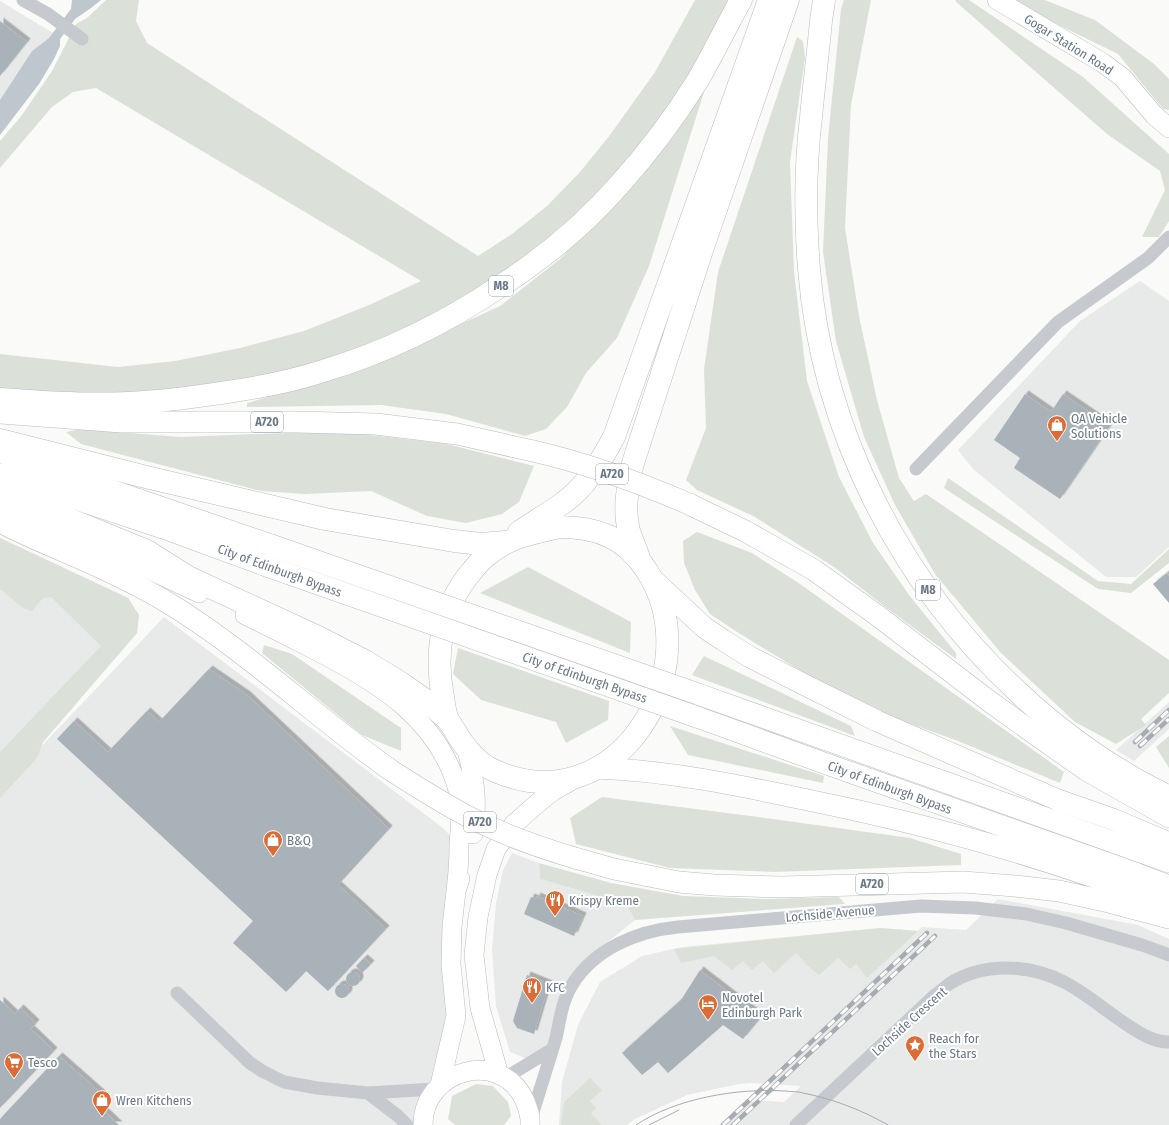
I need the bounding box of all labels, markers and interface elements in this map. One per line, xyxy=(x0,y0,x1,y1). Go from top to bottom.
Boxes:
street label: Gogar Station Road xyxy=(1021,11,1116,78)
road number: M8 xyxy=(489,276,513,296)
place label: QA Vehicle Solutions xyxy=(1071,411,1127,441)
road number: A720 xyxy=(251,412,283,432)
shop icon: QA Vehicle Solutions xyxy=(1046,414,1068,442)
road number: A720 xyxy=(596,464,628,484)
street label: City of Edinburgh Bypass xyxy=(216,541,344,600)
road number: M8 xyxy=(916,580,940,600)
street label: City of Edinburgh Bypass xyxy=(521,649,650,706)
street label: City of Edinburgh Bypass xyxy=(826,758,954,817)
road number: A720 xyxy=(464,812,496,832)
shop icon: B&Q xyxy=(262,829,284,857)
place label: B&Q xyxy=(287,833,311,848)
road number: A720 xyxy=(856,874,888,894)
restaurant icon: Krispy Kreme xyxy=(544,889,566,917)
place label: Krispy Kreme xyxy=(569,893,639,908)
street label: Lochside Avenue xyxy=(785,902,875,925)
restaurant icon: KFC xyxy=(521,976,543,1004)
place label: KFC xyxy=(546,980,565,995)
street label: Lochside Crescent xyxy=(869,983,950,1059)
place label: Novotel Edinburgh Park xyxy=(722,990,803,1020)
hotel icon: Novotel Edinburgh Park xyxy=(697,993,719,1021)
place label: Reach for the Stars xyxy=(929,1031,980,1061)
place icon: Reach for the Stars xyxy=(904,1034,926,1062)
supermarket icon: Tesco xyxy=(3,1051,25,1079)
place label: Tesco xyxy=(28,1055,58,1070)
shop icon: Wren Kitchens xyxy=(91,1089,113,1117)
place label: Wren Kitchens xyxy=(116,1093,192,1108)

